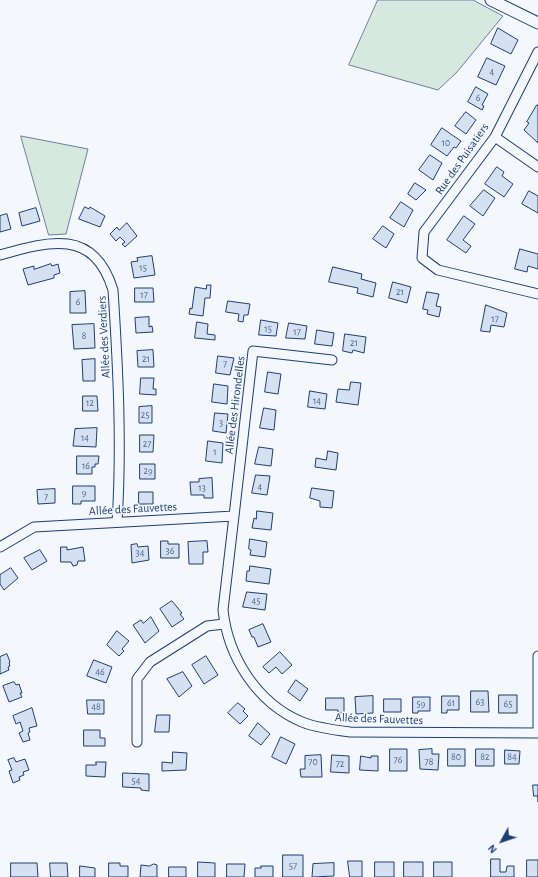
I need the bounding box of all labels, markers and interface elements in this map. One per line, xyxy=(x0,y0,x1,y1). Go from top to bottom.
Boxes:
house number: 4 xyxy=(490,66,494,78)
house number: 6 xyxy=(476,92,480,104)
street label: Rue des Puisatiers xyxy=(432,121,492,197)
house number: 10 xyxy=(442,137,450,149)
house number: 15 xyxy=(139,262,147,274)
house number: 21 xyxy=(396,286,404,298)
house number: 17 xyxy=(140,289,148,301)
street label: Allée des Verdiers xyxy=(95,295,113,379)
house number: 6 xyxy=(76,296,80,308)
house number: 17 xyxy=(491,313,499,325)
house number: 15 xyxy=(264,323,272,335)
house number: 17 xyxy=(293,326,301,338)
house number: 8 xyxy=(82,330,86,342)
house number: 21 xyxy=(350,337,358,349)
house number: 21 xyxy=(142,353,150,365)
street label: Allée des Hirondelles xyxy=(222,355,248,455)
house number: 7 xyxy=(223,358,227,370)
house number: 14 xyxy=(313,395,321,407)
house number: 12 xyxy=(86,397,94,409)
house number: 25 xyxy=(141,409,149,421)
house number: 3 xyxy=(219,417,223,429)
house number: 14 xyxy=(81,432,89,444)
house number: 27 xyxy=(143,438,151,450)
house number: 1 xyxy=(213,446,217,458)
house number: 16 xyxy=(82,460,90,472)
house number: 29 xyxy=(143,465,153,477)
house number: 4 xyxy=(258,481,262,493)
house number: 13 xyxy=(198,482,206,494)
house number: 9 xyxy=(82,487,86,499)
house number: 7 xyxy=(44,491,48,503)
street label: Allée des Fauvettes xyxy=(89,499,177,519)
house number: 36 xyxy=(166,545,174,557)
house number: 34 xyxy=(136,547,144,559)
house number: 45 xyxy=(252,595,260,607)
house number: 46 xyxy=(95,666,105,678)
house number: 63 xyxy=(476,696,484,708)
house number: 61 xyxy=(447,697,455,709)
house number: 59 xyxy=(417,698,425,710)
house number: 65 xyxy=(504,698,512,710)
house number: 48 xyxy=(91,701,101,713)
street label: Allée des Fauvettes xyxy=(335,710,423,728)
house number: 80 xyxy=(451,751,461,763)
house number: 82 xyxy=(480,751,490,763)
house number: 84 xyxy=(507,751,517,763)
house number: 76 xyxy=(394,754,402,766)
house number: 70 xyxy=(308,756,318,768)
house number: 78 xyxy=(425,756,433,768)
house number: 72 xyxy=(336,758,344,770)
house number: 54 xyxy=(132,775,140,787)
north arrow xyxy=(482,821,522,861)
text: N xyxy=(486,843,499,856)
house number: 57 xyxy=(289,860,297,872)

